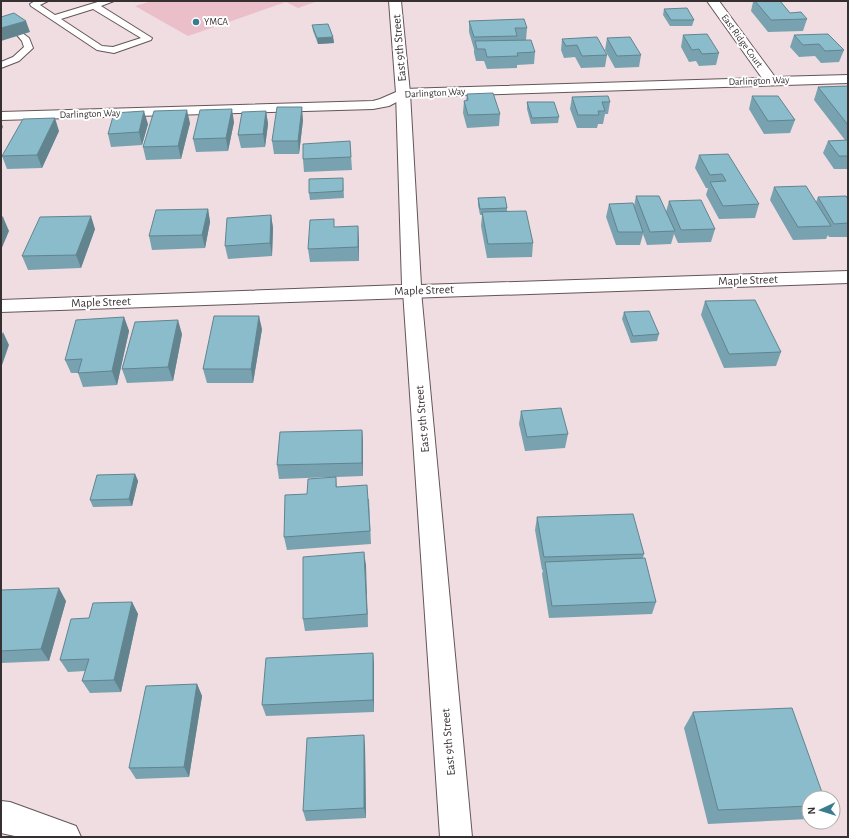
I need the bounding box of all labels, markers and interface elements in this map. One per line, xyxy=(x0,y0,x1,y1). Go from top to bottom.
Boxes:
street label: East Ridge Court xyxy=(719,12,765,70)
street label: East 9th Street xyxy=(390,14,408,82)
marker: YMCA xyxy=(191,17,201,27)
place label: YMCA xyxy=(204,17,228,27)
street label: Darlington Way xyxy=(728,75,790,87)
street label: Darlington Way xyxy=(404,86,466,100)
street label: Darlington Way xyxy=(59,108,121,120)
street label: Maple Street xyxy=(718,273,778,287)
street label: Maple Street xyxy=(394,283,454,297)
street label: Maple Street xyxy=(71,295,131,309)
street label: East 9th Street xyxy=(413,385,431,453)
street label: East 9th Street xyxy=(439,708,457,776)
north arrow xyxy=(801,790,841,830)
text: N xyxy=(806,806,817,815)

